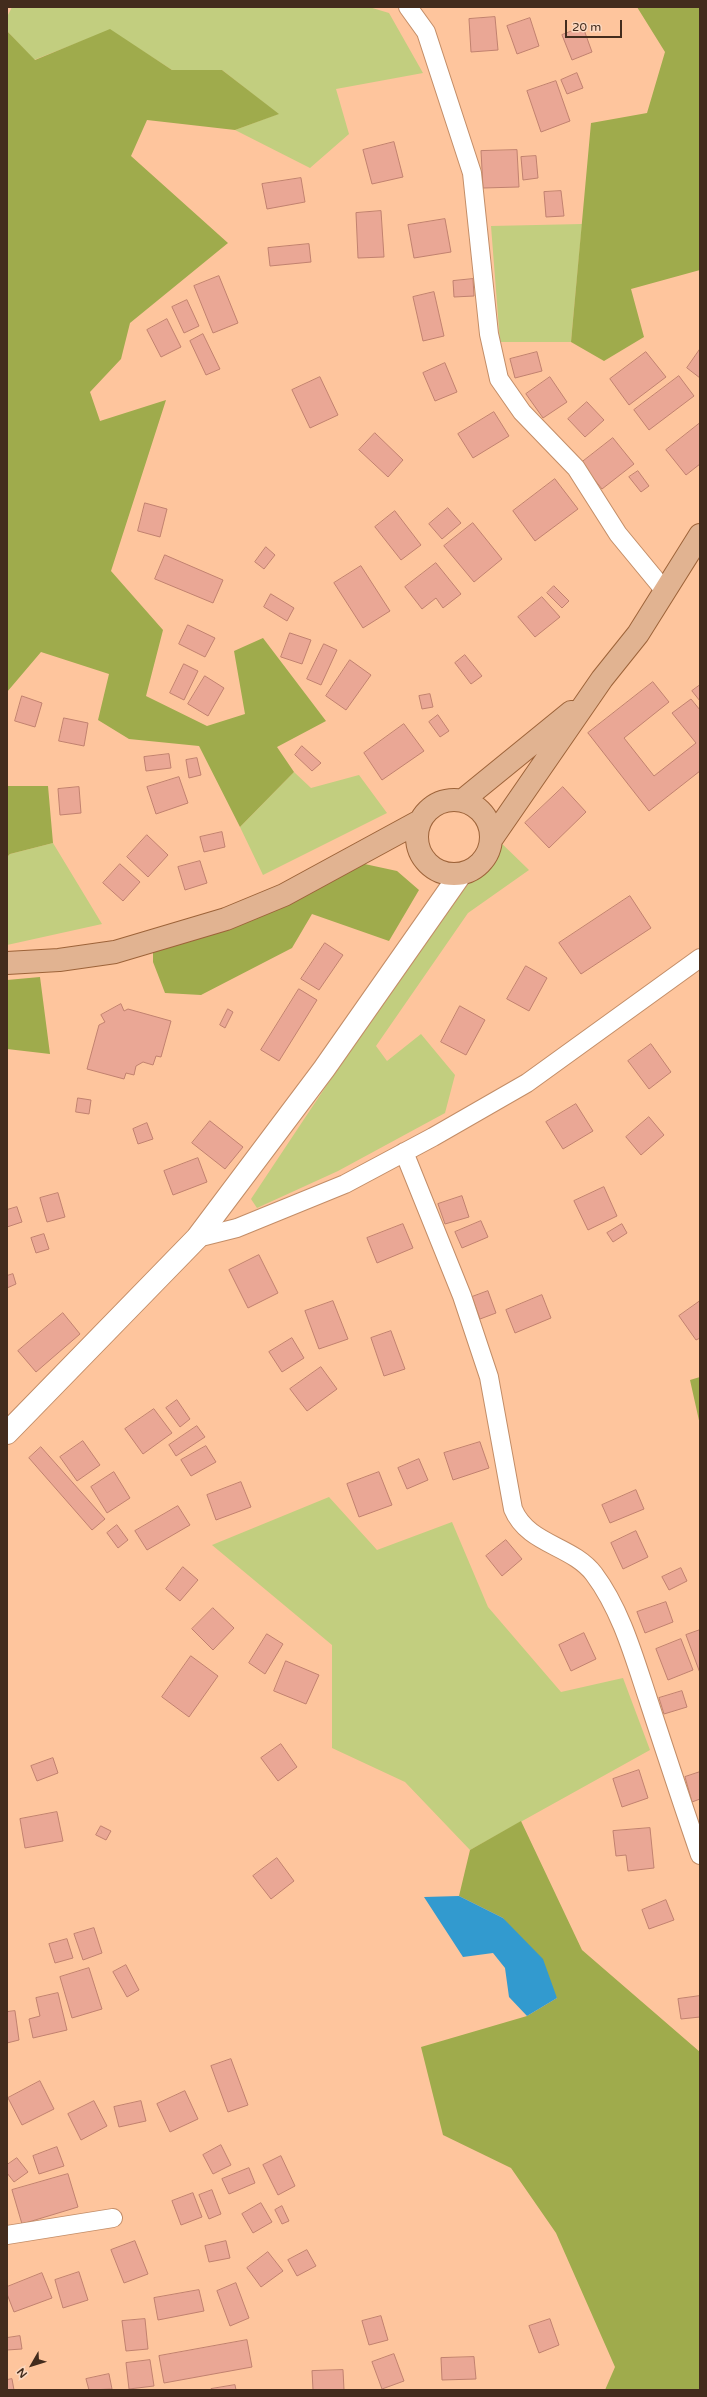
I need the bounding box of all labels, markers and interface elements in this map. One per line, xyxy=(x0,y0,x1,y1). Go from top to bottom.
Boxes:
scale bar xyxy=(567,12,624,38)
text: 20 m xyxy=(572,20,601,34)
north arrow xyxy=(12,2345,52,2385)
text: N xyxy=(14,2365,30,2380)

